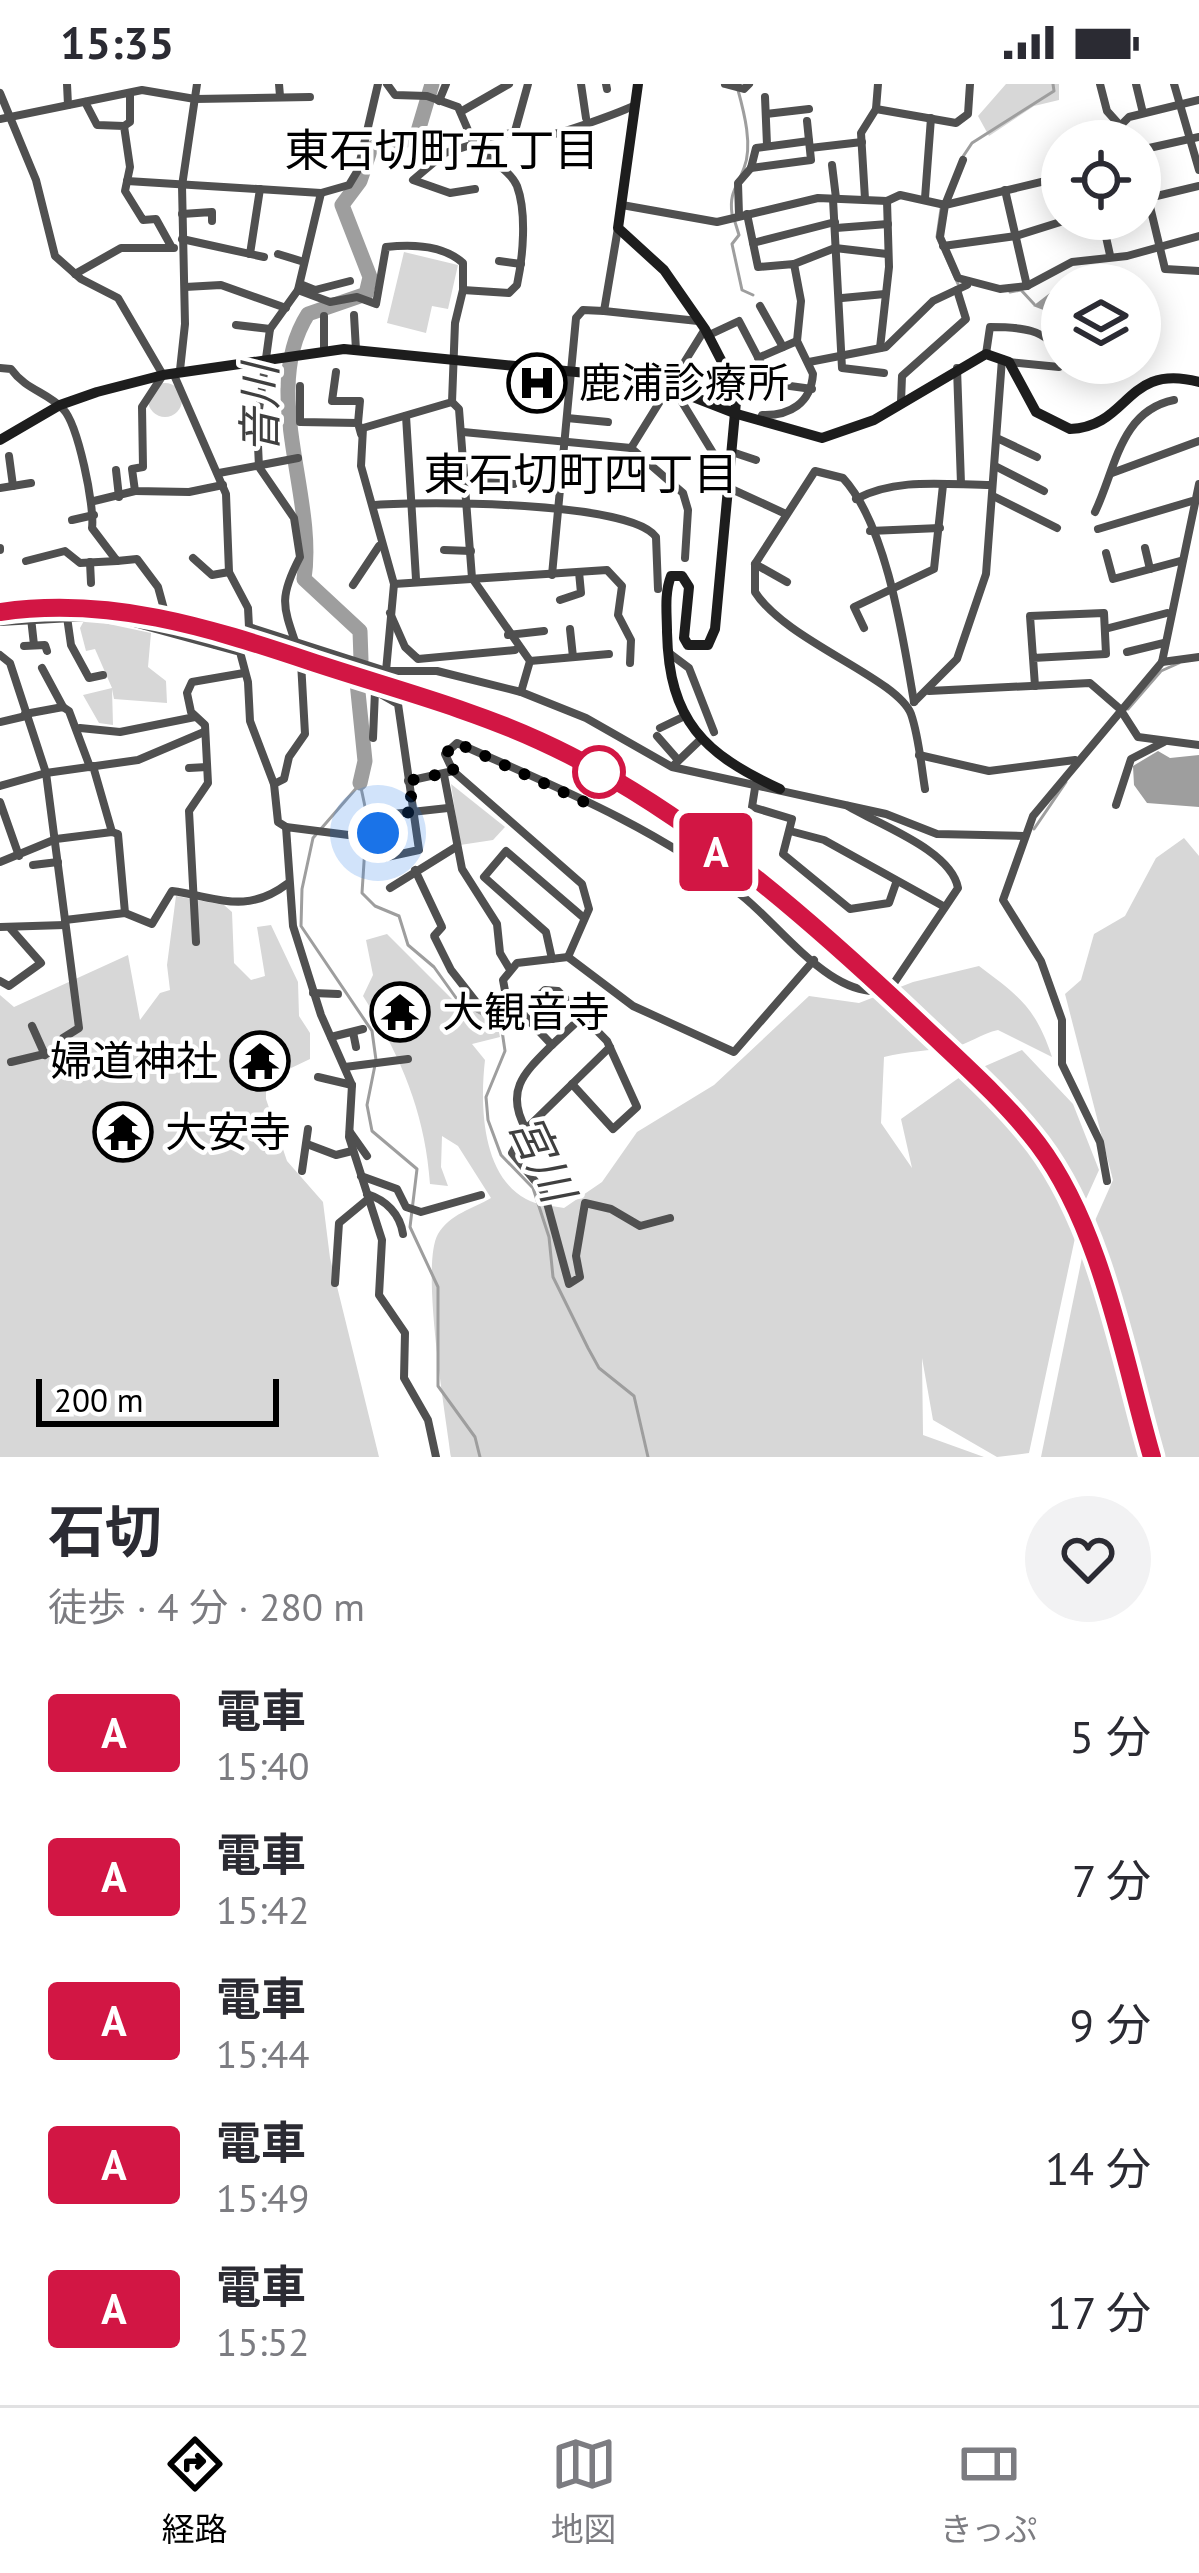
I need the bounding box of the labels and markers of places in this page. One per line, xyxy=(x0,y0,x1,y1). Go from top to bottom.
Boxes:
hospital icon: 鹿浦診療所 xyxy=(506,352,568,414)
place label: 鹿浦診療所 xyxy=(579,355,789,410)
unlabelled marker xyxy=(574,747,624,797)
temple icon: 大観音寺 xyxy=(369,981,431,1043)
place label: 大観音寺 xyxy=(442,984,610,1039)
temple icon: 婦道神社 xyxy=(229,1030,291,1092)
place label: 婦道神社 xyxy=(50,1033,218,1088)
temple icon: 大安寺 xyxy=(92,1101,154,1163)
place label: 大安寺 xyxy=(165,1104,291,1159)

